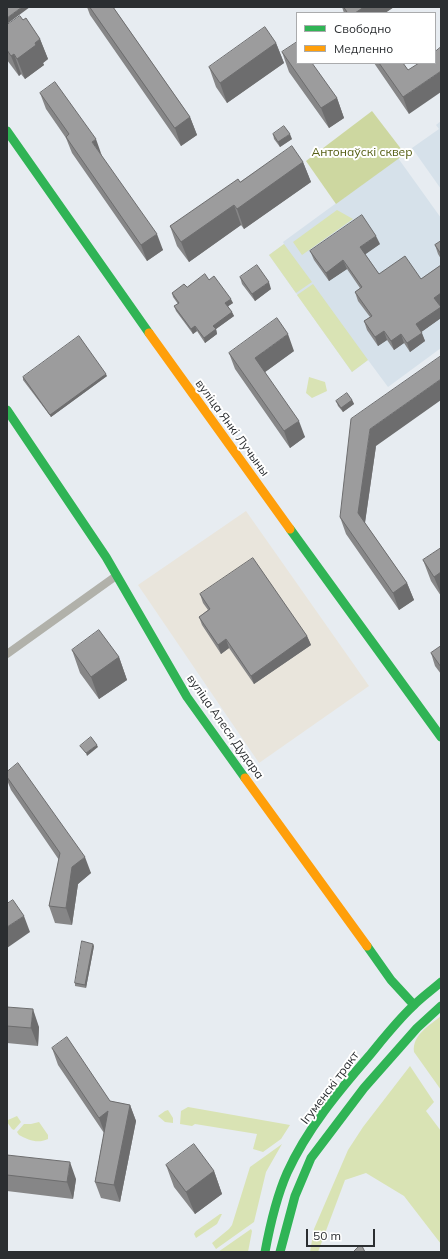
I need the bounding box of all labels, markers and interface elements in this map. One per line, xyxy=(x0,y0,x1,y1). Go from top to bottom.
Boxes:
legend xyxy=(296,12,436,64)
text: Свободно xyxy=(334,21,391,36)
text: Медленно xyxy=(334,41,393,56)
park label: Антонаўскі сквер xyxy=(311,145,413,159)
street label: вуліца Янкі Лучыны xyxy=(192,377,272,479)
street label: вуліца Алеся Дудара xyxy=(184,672,266,782)
street label: Ігуменскі тракт xyxy=(298,1049,362,1127)
scale bar xyxy=(308,1221,377,1247)
text: 50 m xyxy=(313,1228,341,1243)

